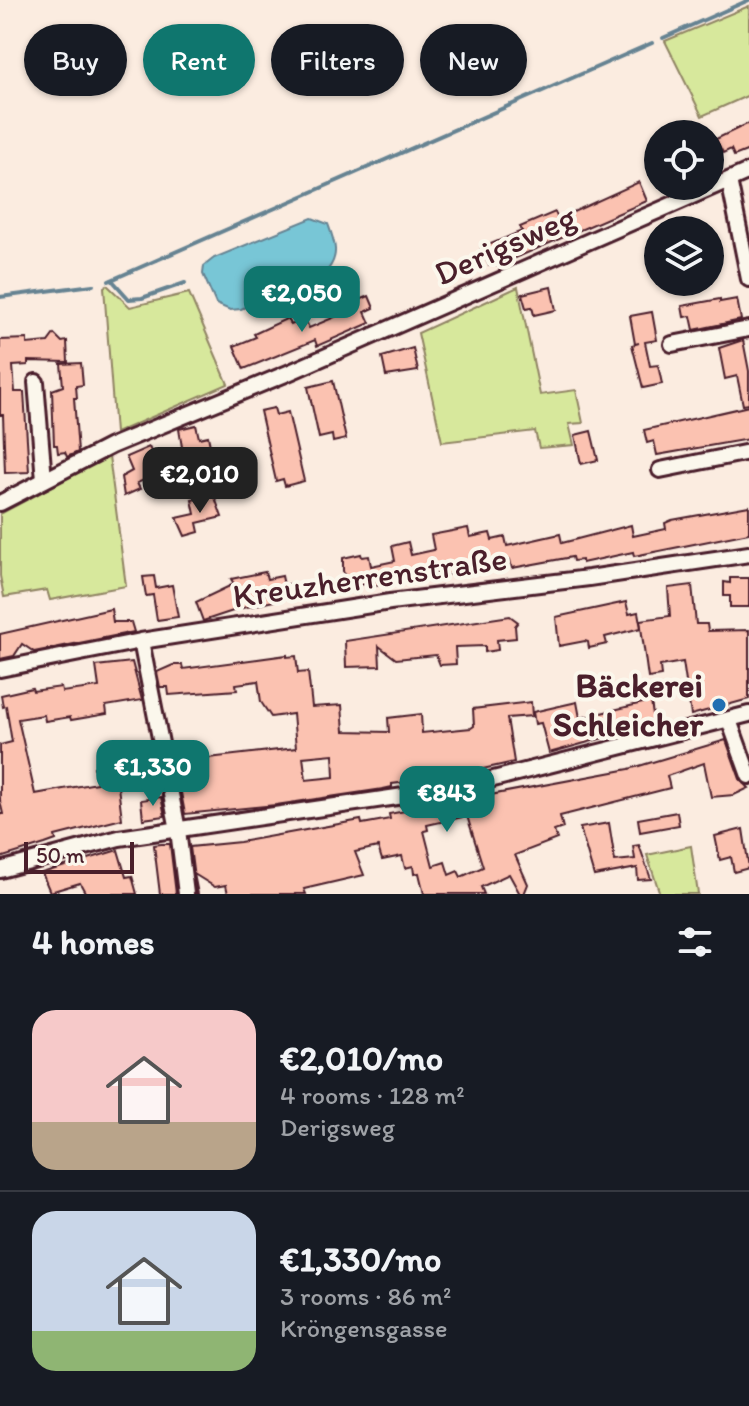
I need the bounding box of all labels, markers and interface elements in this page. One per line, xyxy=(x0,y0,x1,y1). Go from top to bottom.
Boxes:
chip: Buy xyxy=(24,24,127,96)
chip: Rent xyxy=(143,24,255,96)
chip: Filters xyxy=(271,24,404,96)
chip: New xyxy=(420,24,527,96)
map controls xyxy=(644,120,724,296)
button: locate xyxy=(644,120,724,200)
street label: Derigsweg xyxy=(428,195,583,294)
button: layers xyxy=(644,216,724,296)
pin: €2,050 xyxy=(237,266,367,334)
text: €2,050 xyxy=(262,276,342,308)
pin: €2,010 xyxy=(135,447,265,515)
text: €2,010 xyxy=(161,457,239,489)
street label: Kreuzherrenstraße xyxy=(230,537,510,617)
place label: Bäckerei Schleicher xyxy=(553,665,703,745)
marker: Bäckerei Schleicher xyxy=(710,696,728,714)
pin: €1,330 xyxy=(88,740,218,808)
text: €1,330 xyxy=(114,750,192,782)
pin: €843 xyxy=(400,766,494,834)
text: €843 xyxy=(418,776,476,808)
scale bar xyxy=(24,838,134,874)
text: 50 m xyxy=(36,842,85,869)
icon: filters xyxy=(673,920,717,964)
text: 4 homes xyxy=(32,922,155,963)
text: €2,010/mo xyxy=(280,1038,443,1079)
icon: home xyxy=(96,1042,192,1138)
text: 4 rooms · 128 m² xyxy=(280,1079,465,1111)
text: Derigsweg xyxy=(280,1111,395,1143)
text: €1,330/mo xyxy=(280,1239,441,1280)
icon: home xyxy=(96,1243,192,1339)
text: 3 rooms · 86 m² xyxy=(280,1280,451,1312)
text: Kröngensgasse xyxy=(280,1312,448,1344)

